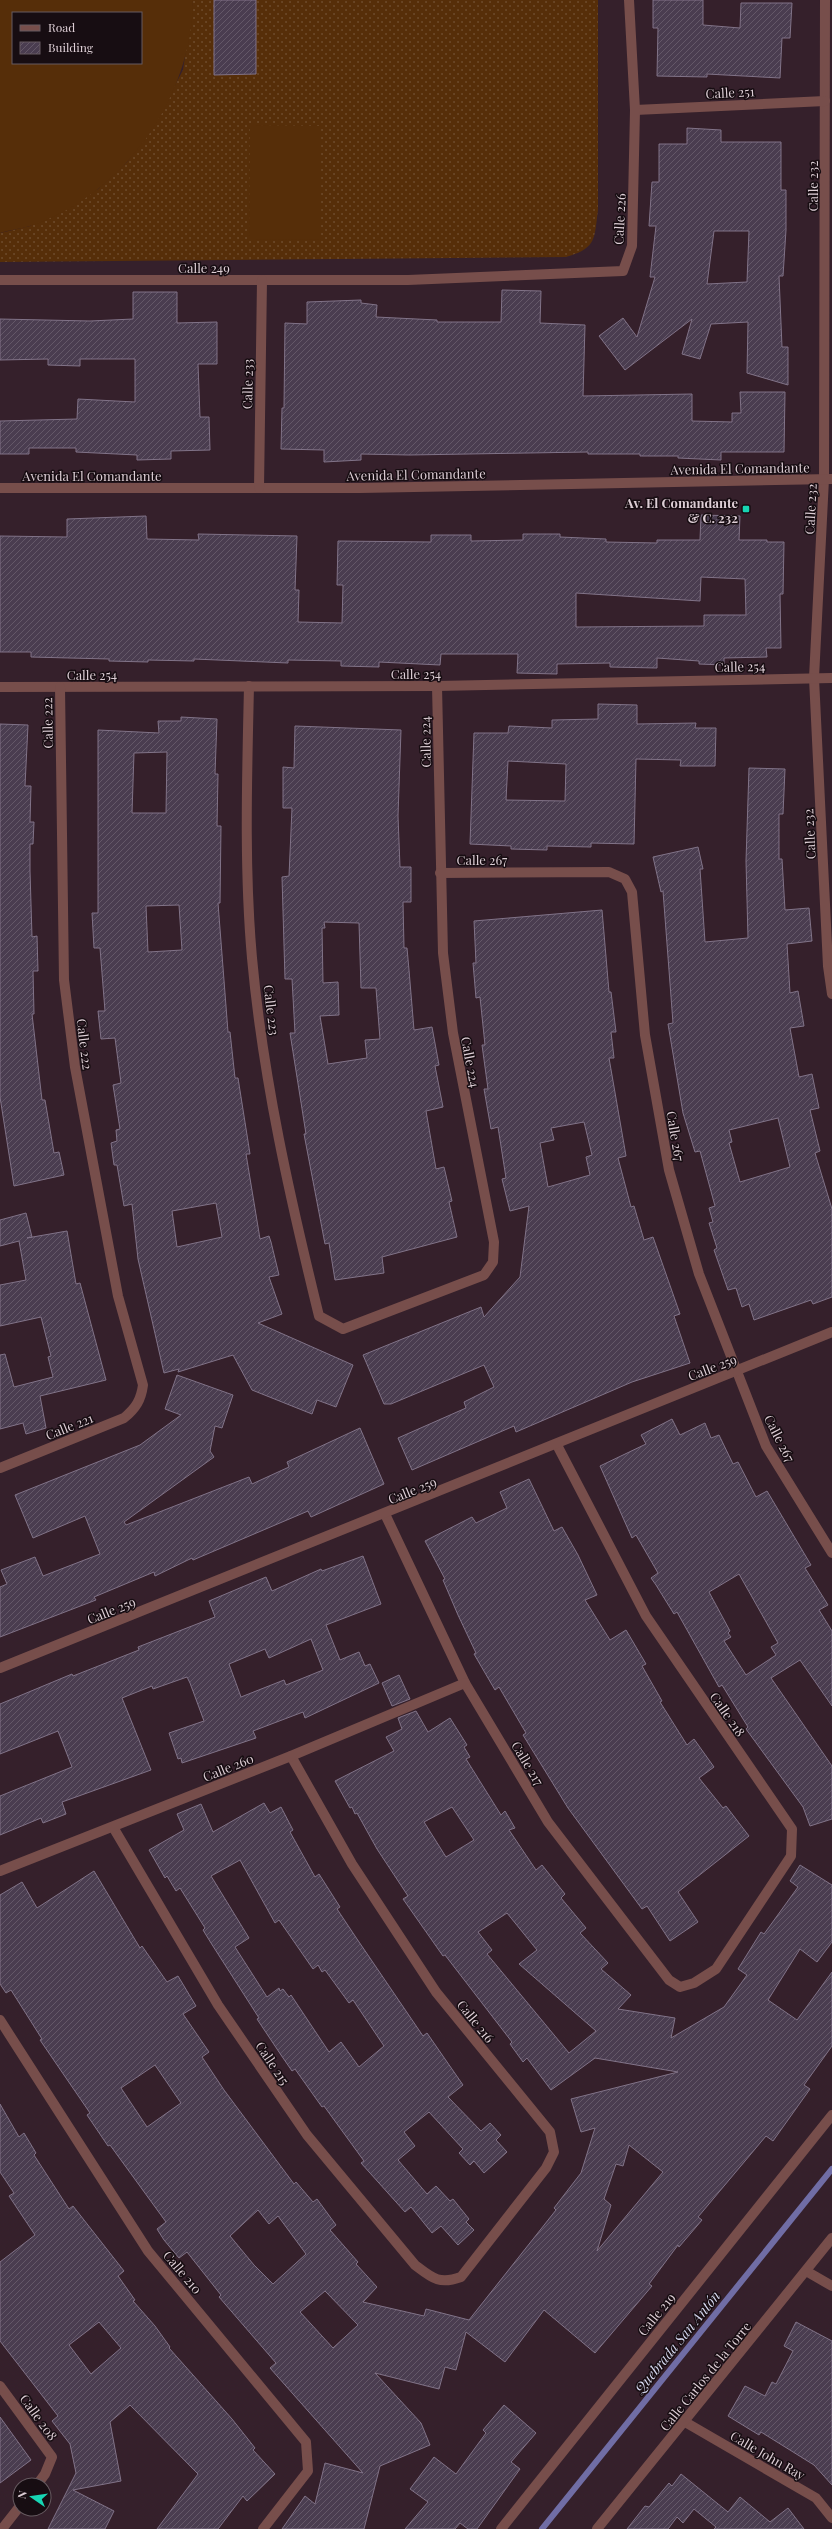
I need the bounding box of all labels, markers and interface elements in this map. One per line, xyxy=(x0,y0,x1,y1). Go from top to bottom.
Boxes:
legend xyxy=(12,12,142,64)
text: Road xyxy=(48,19,75,35)
text: Building xyxy=(48,39,94,55)
street label: Calle 251 xyxy=(705,82,755,102)
street label: Calle 232 xyxy=(804,161,821,211)
street label: Calle 226 xyxy=(609,192,629,245)
street label: Calle 249 xyxy=(178,259,230,276)
street label: Calle 233 xyxy=(238,358,256,409)
street label: Avenida El Comandante xyxy=(669,458,810,478)
street label: Avenida El Comandante xyxy=(345,464,486,484)
street label: Avenida El Comandante xyxy=(21,467,162,484)
street label: Calle 232 xyxy=(800,483,820,535)
place label: Av. El Comandante & C. 232 xyxy=(624,494,738,526)
marker: Av. El Comandante & C. 232 xyxy=(741,504,751,514)
street label: Calle 254 xyxy=(715,657,765,675)
street label: Calle 254 xyxy=(391,665,441,682)
street label: Calle 254 xyxy=(67,666,117,683)
street label: Calle 222 xyxy=(38,697,56,749)
street label: Calle 224 xyxy=(416,716,434,768)
street label: Calle 232 xyxy=(799,808,819,860)
street label: Calle 267 xyxy=(457,851,508,868)
street label: Calle 223 xyxy=(260,984,284,1036)
street label: Calle 222 xyxy=(73,1018,97,1070)
street label: Calle 224 xyxy=(458,1035,484,1089)
street label: Calle 267 xyxy=(663,1110,689,1163)
street label: Calle 259 xyxy=(685,1350,739,1384)
street label: Calle 221 xyxy=(43,1409,95,1443)
street label: Calle 267 xyxy=(761,1412,799,1465)
street label: Calle 259 xyxy=(385,1473,439,1507)
street label: Calle 259 xyxy=(84,1593,138,1627)
street label: Calle 218 xyxy=(707,1689,750,1740)
street label: Calle 217 xyxy=(508,1738,548,1789)
street label: Calle 260 xyxy=(200,1749,256,1785)
street label: Calle 216 xyxy=(454,1996,499,2046)
street label: Calle 215 xyxy=(252,2038,294,2088)
street label: Calle 210 xyxy=(160,2247,206,2297)
water label: Quebrada San Antón xyxy=(629,2287,724,2398)
street label: Calle 219 xyxy=(634,2289,678,2339)
street label: Calle Carlos de la Torre xyxy=(656,2318,755,2434)
street label: Calle 208 xyxy=(16,2390,62,2444)
street label: Calle John Ray xyxy=(728,2427,809,2483)
north arrow xyxy=(12,2477,52,2517)
text: N xyxy=(14,2489,30,2500)

